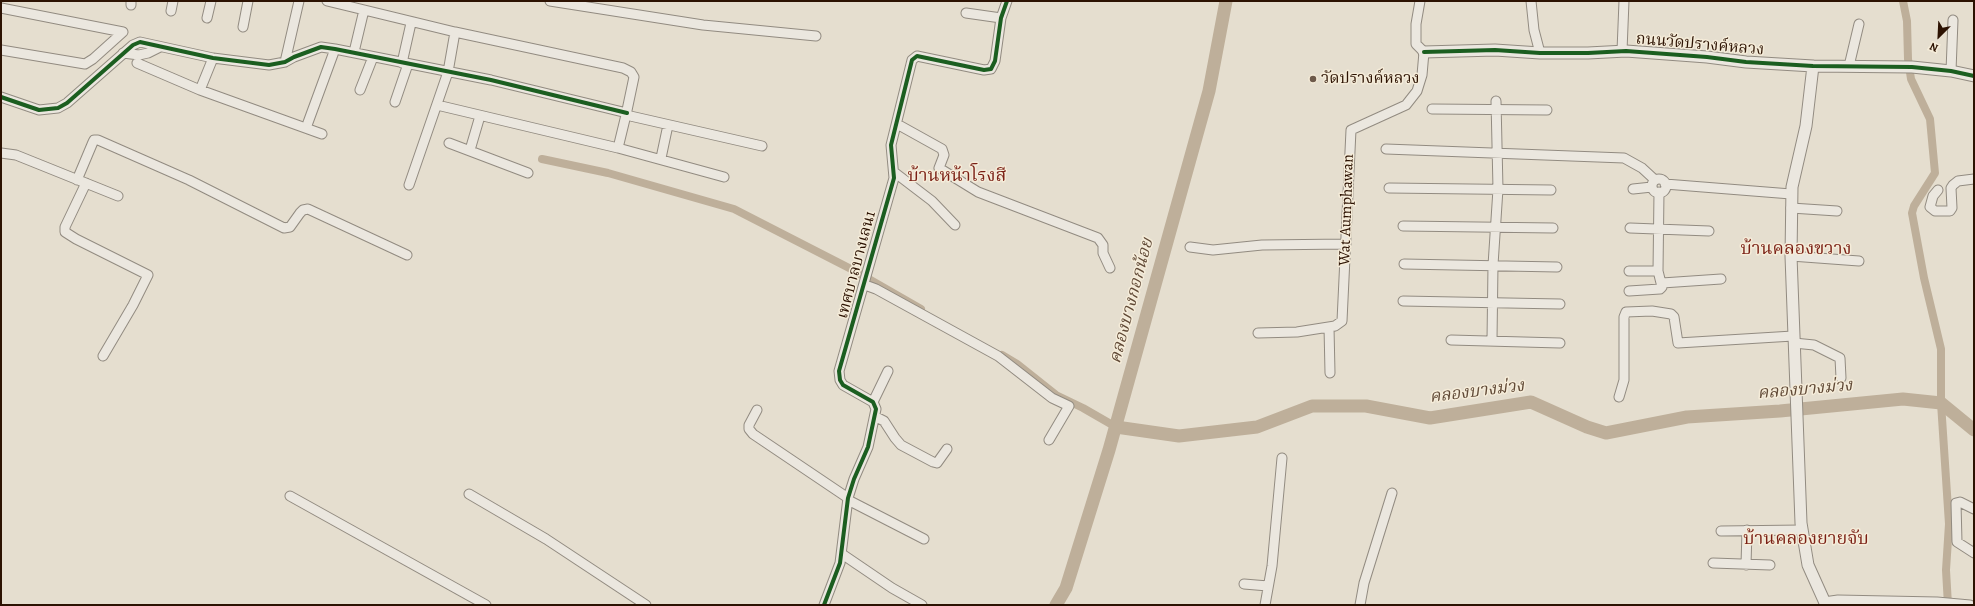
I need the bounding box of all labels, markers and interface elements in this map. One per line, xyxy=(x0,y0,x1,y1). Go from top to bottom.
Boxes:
north arrow xyxy=(1919,16,1959,56)
street label: ถนนวัดปรางค์หลวง xyxy=(1635,30,1765,60)
text: N xyxy=(1927,39,1941,56)
place label: วัดปรางค์หลวง xyxy=(1321,69,1420,89)
marker: วัดปรางค์หลวง xyxy=(1308,74,1318,84)
street label: Wat Aumphawan xyxy=(1335,154,1359,266)
district label: บ้านหน้าโรงสี xyxy=(907,166,1007,188)
street label: เทศบาลบางเลน1 xyxy=(833,209,881,321)
water label: คลองบางกอกน้อย xyxy=(1105,236,1159,366)
district label: บ้านคลองขวาง xyxy=(1741,239,1851,261)
water label: คลองบางม่วง xyxy=(1428,376,1526,408)
water label: คลองบางม่วง xyxy=(1757,376,1853,404)
district label: บ้านคลองยายจับ xyxy=(1743,529,1869,551)

